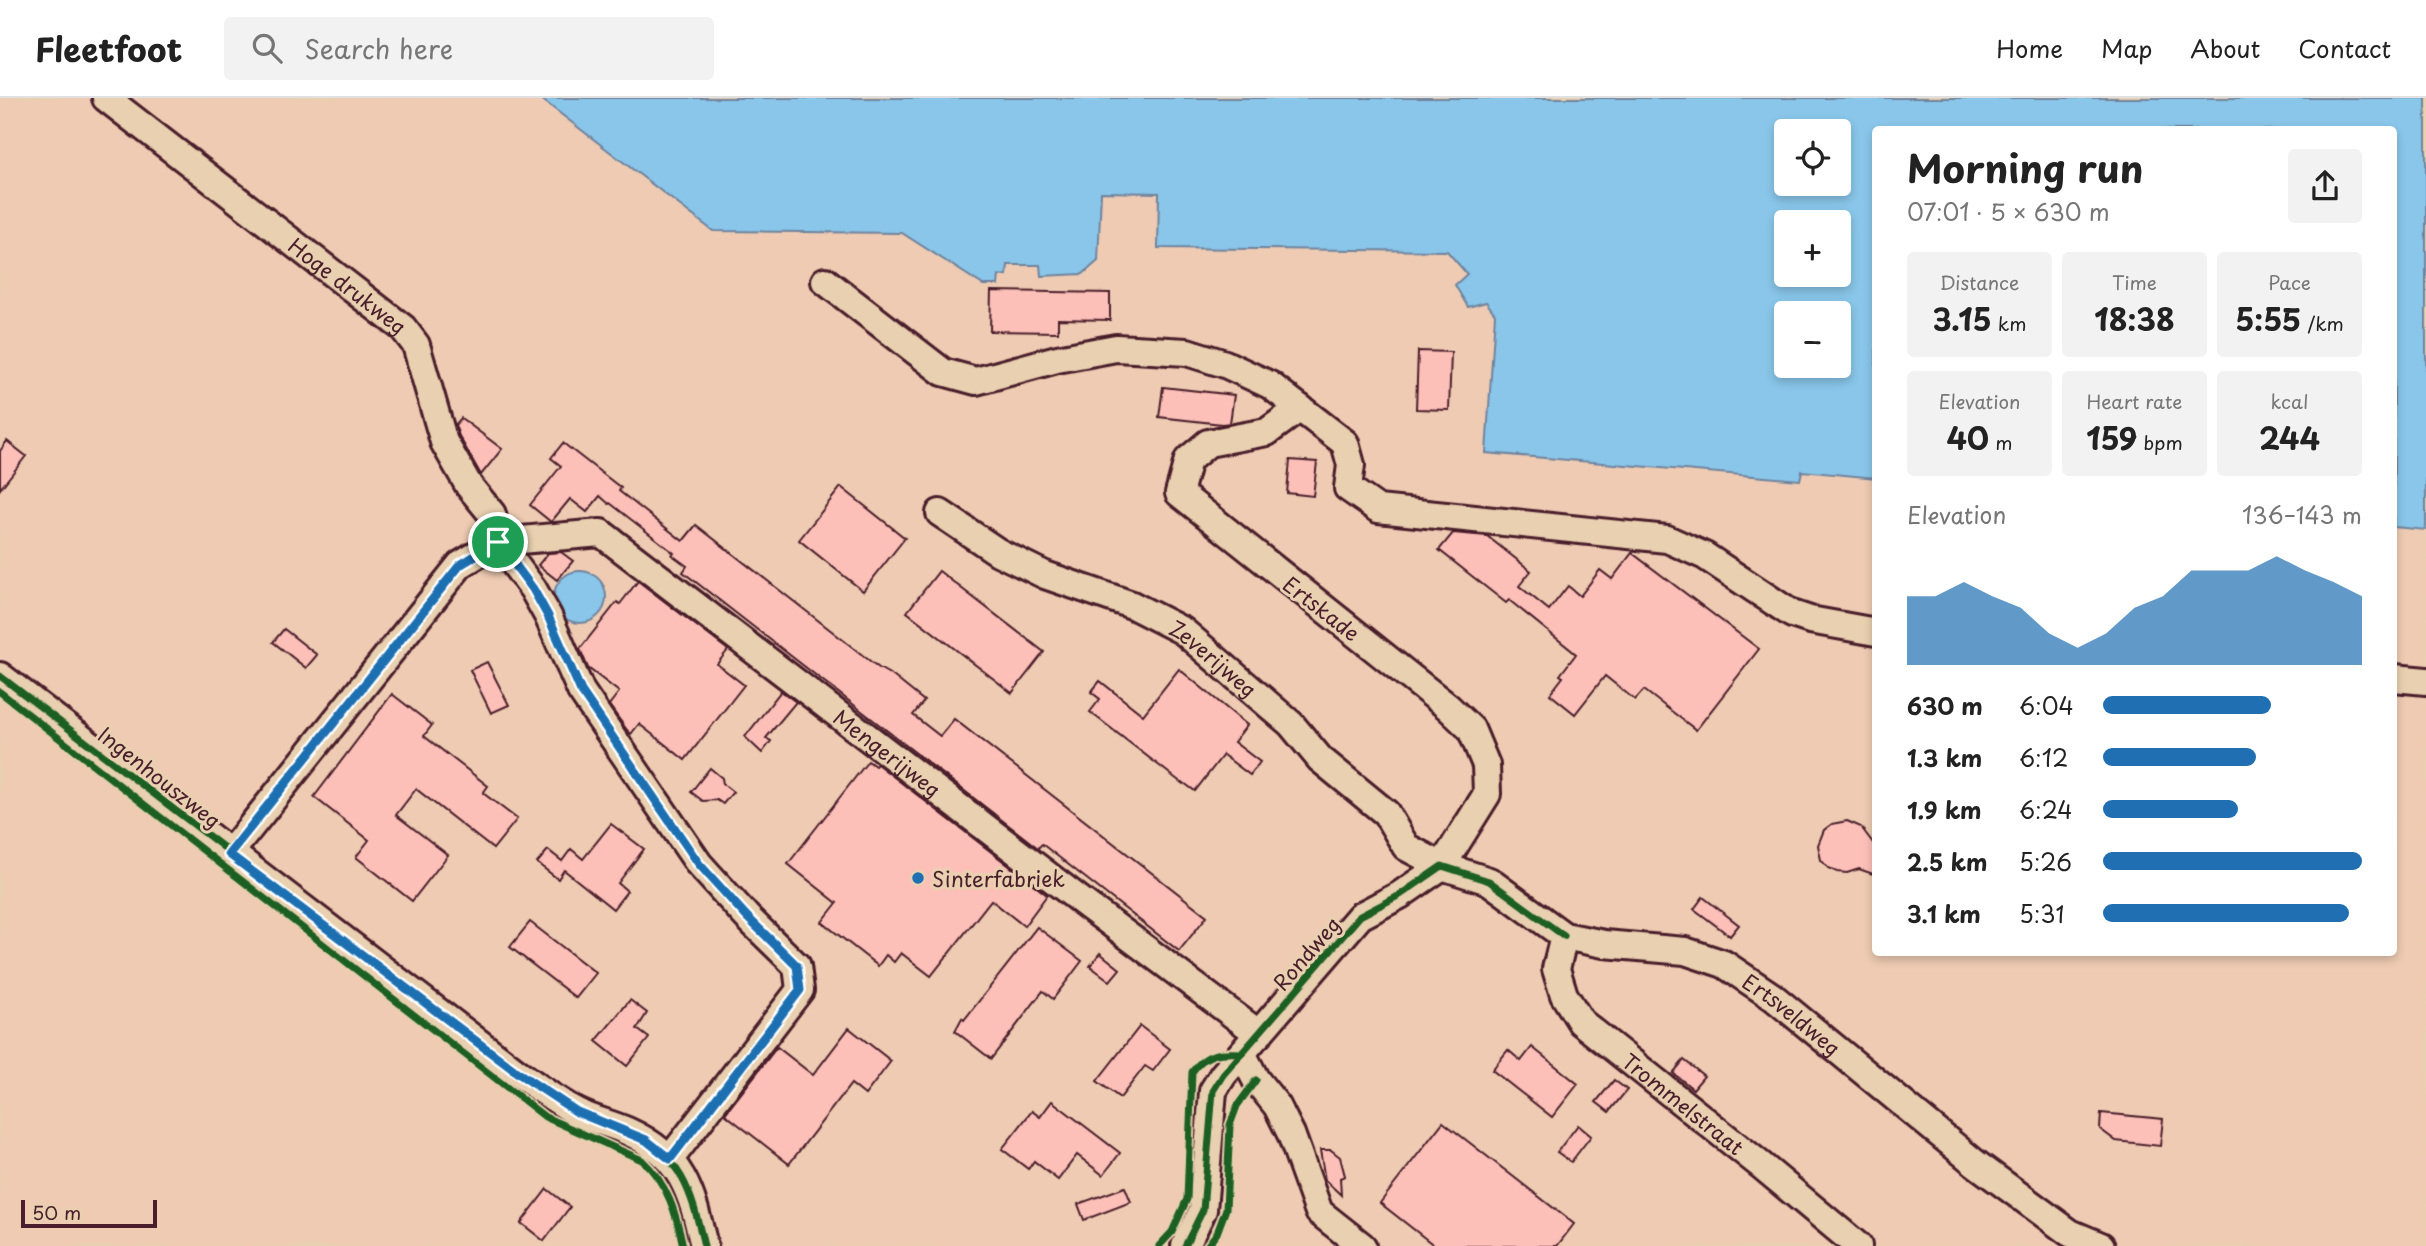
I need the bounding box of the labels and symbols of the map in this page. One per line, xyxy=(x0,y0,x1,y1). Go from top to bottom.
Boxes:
street label: Hoge drukweg xyxy=(282,229,414,342)
pin xyxy=(468,512,528,572)
street label: Ertskade xyxy=(1277,568,1367,648)
street label: Zeverijweg xyxy=(1164,611,1265,704)
street label: Mengerijweg xyxy=(827,701,948,804)
street label: Ingenhouszweg xyxy=(92,719,228,835)
place label: Sinterfabriek xyxy=(932,862,1065,894)
marker: Sinterfabriek xyxy=(910,870,926,886)
street label: Rondweg xyxy=(1265,909,1347,997)
street label: Ertsveldweg xyxy=(1736,965,1848,1063)
street label: Trommelstraat xyxy=(1616,1045,1751,1162)
scale bar xyxy=(21,1197,158,1229)

